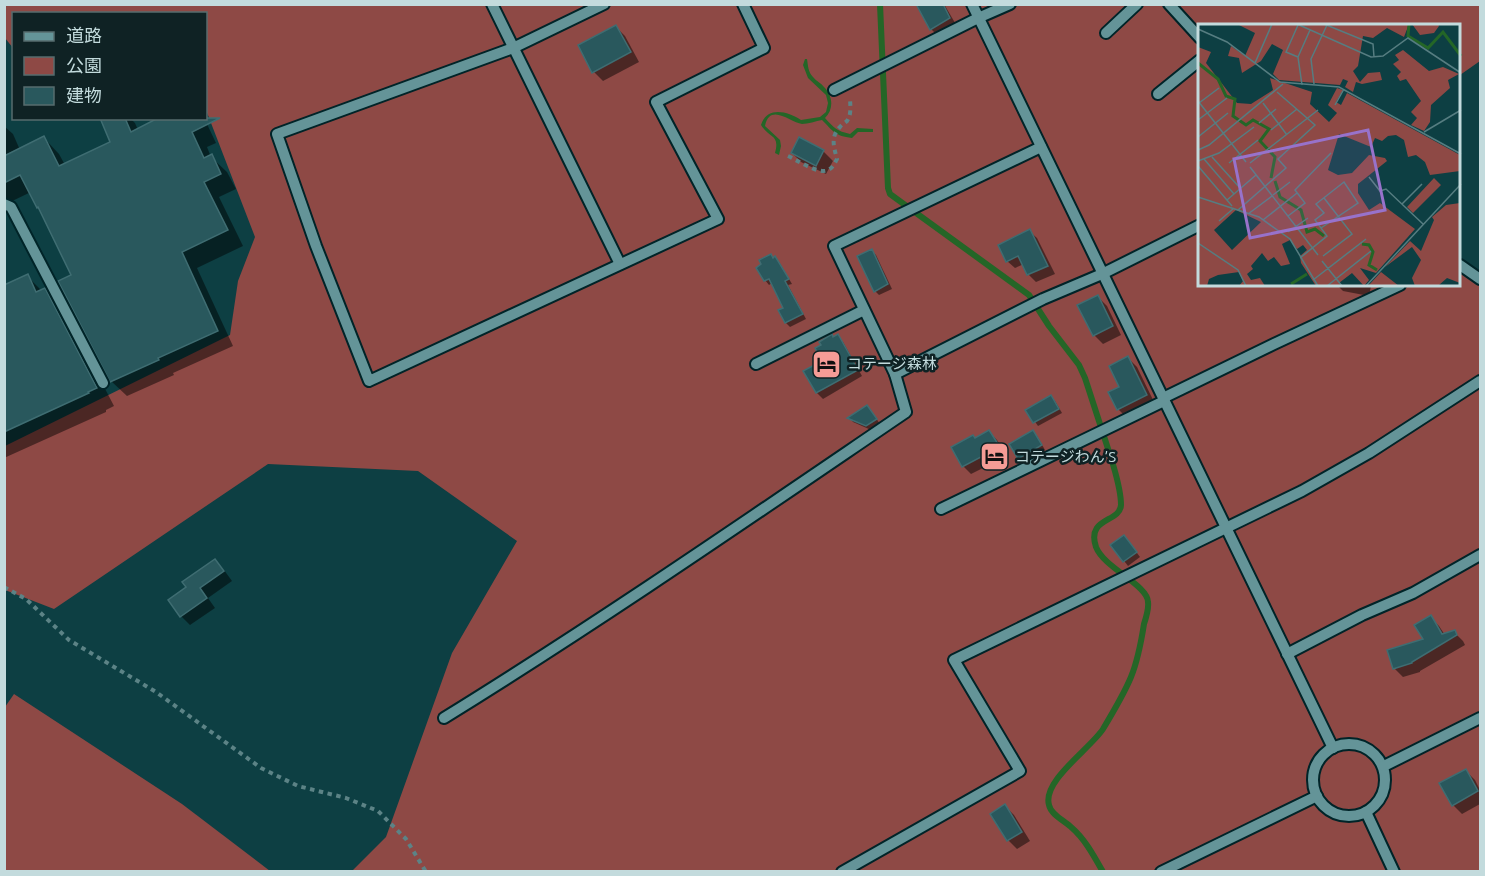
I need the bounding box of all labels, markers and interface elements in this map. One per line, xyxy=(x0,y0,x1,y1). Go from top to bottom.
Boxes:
legend xyxy=(12,12,207,120)
inset map xyxy=(1198,24,1461,286)
text: 道路 xyxy=(66,25,102,45)
text: 公園 xyxy=(66,55,102,75)
text: 建物 xyxy=(66,85,102,105)
hotel icon: コテージ森林 xyxy=(810,348,842,380)
place label: コテージ森林 xyxy=(847,355,937,372)
hotel icon: コテージわん’S xyxy=(978,441,1010,473)
place label: コテージわん’S xyxy=(1015,448,1116,465)

